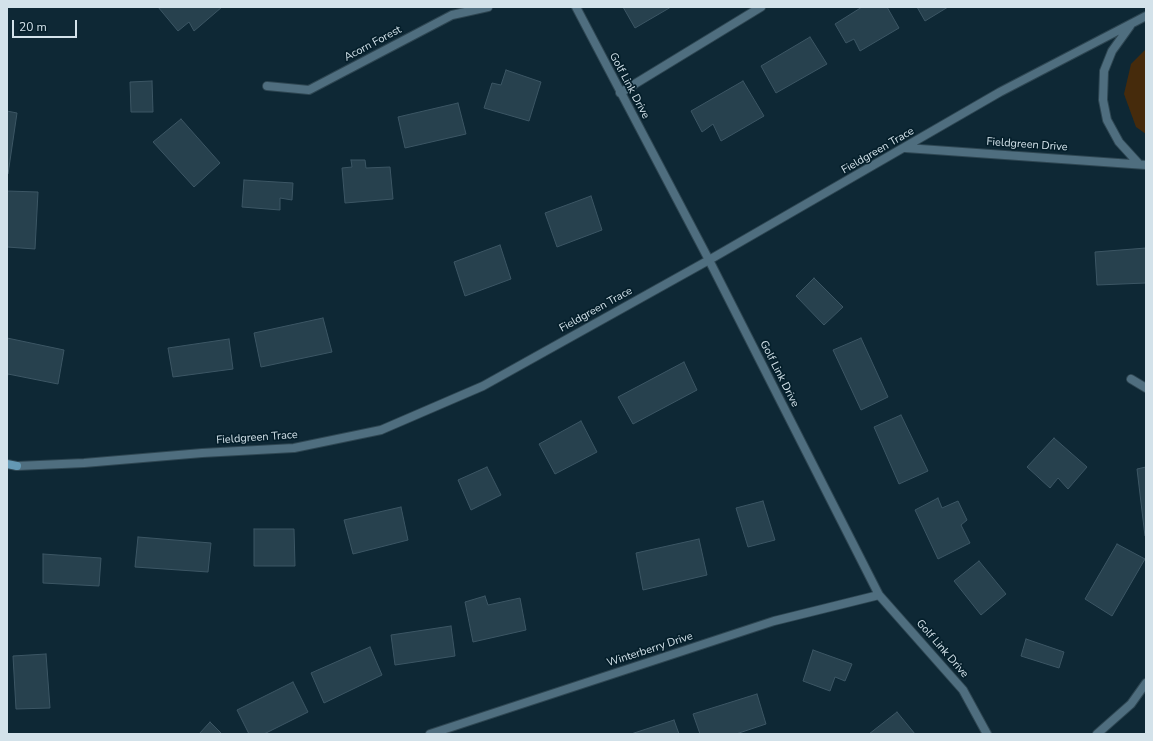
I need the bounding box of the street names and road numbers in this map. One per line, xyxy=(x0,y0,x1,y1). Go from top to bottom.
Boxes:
street label: Acorn Forest xyxy=(342,23,404,65)
street label: Golf Link Drive xyxy=(606,51,652,121)
street label: Fieldgreen Trace xyxy=(839,125,917,177)
street label: Fieldgreen Drive xyxy=(986,136,1068,154)
street label: Fieldgreen Trace xyxy=(557,284,635,336)
street label: Golf Link Drive xyxy=(757,339,801,409)
street label: Fieldgreen Trace xyxy=(216,429,298,447)
street label: Golf Link Drive xyxy=(913,617,971,681)
street label: Winterberry Drive xyxy=(605,630,695,670)

